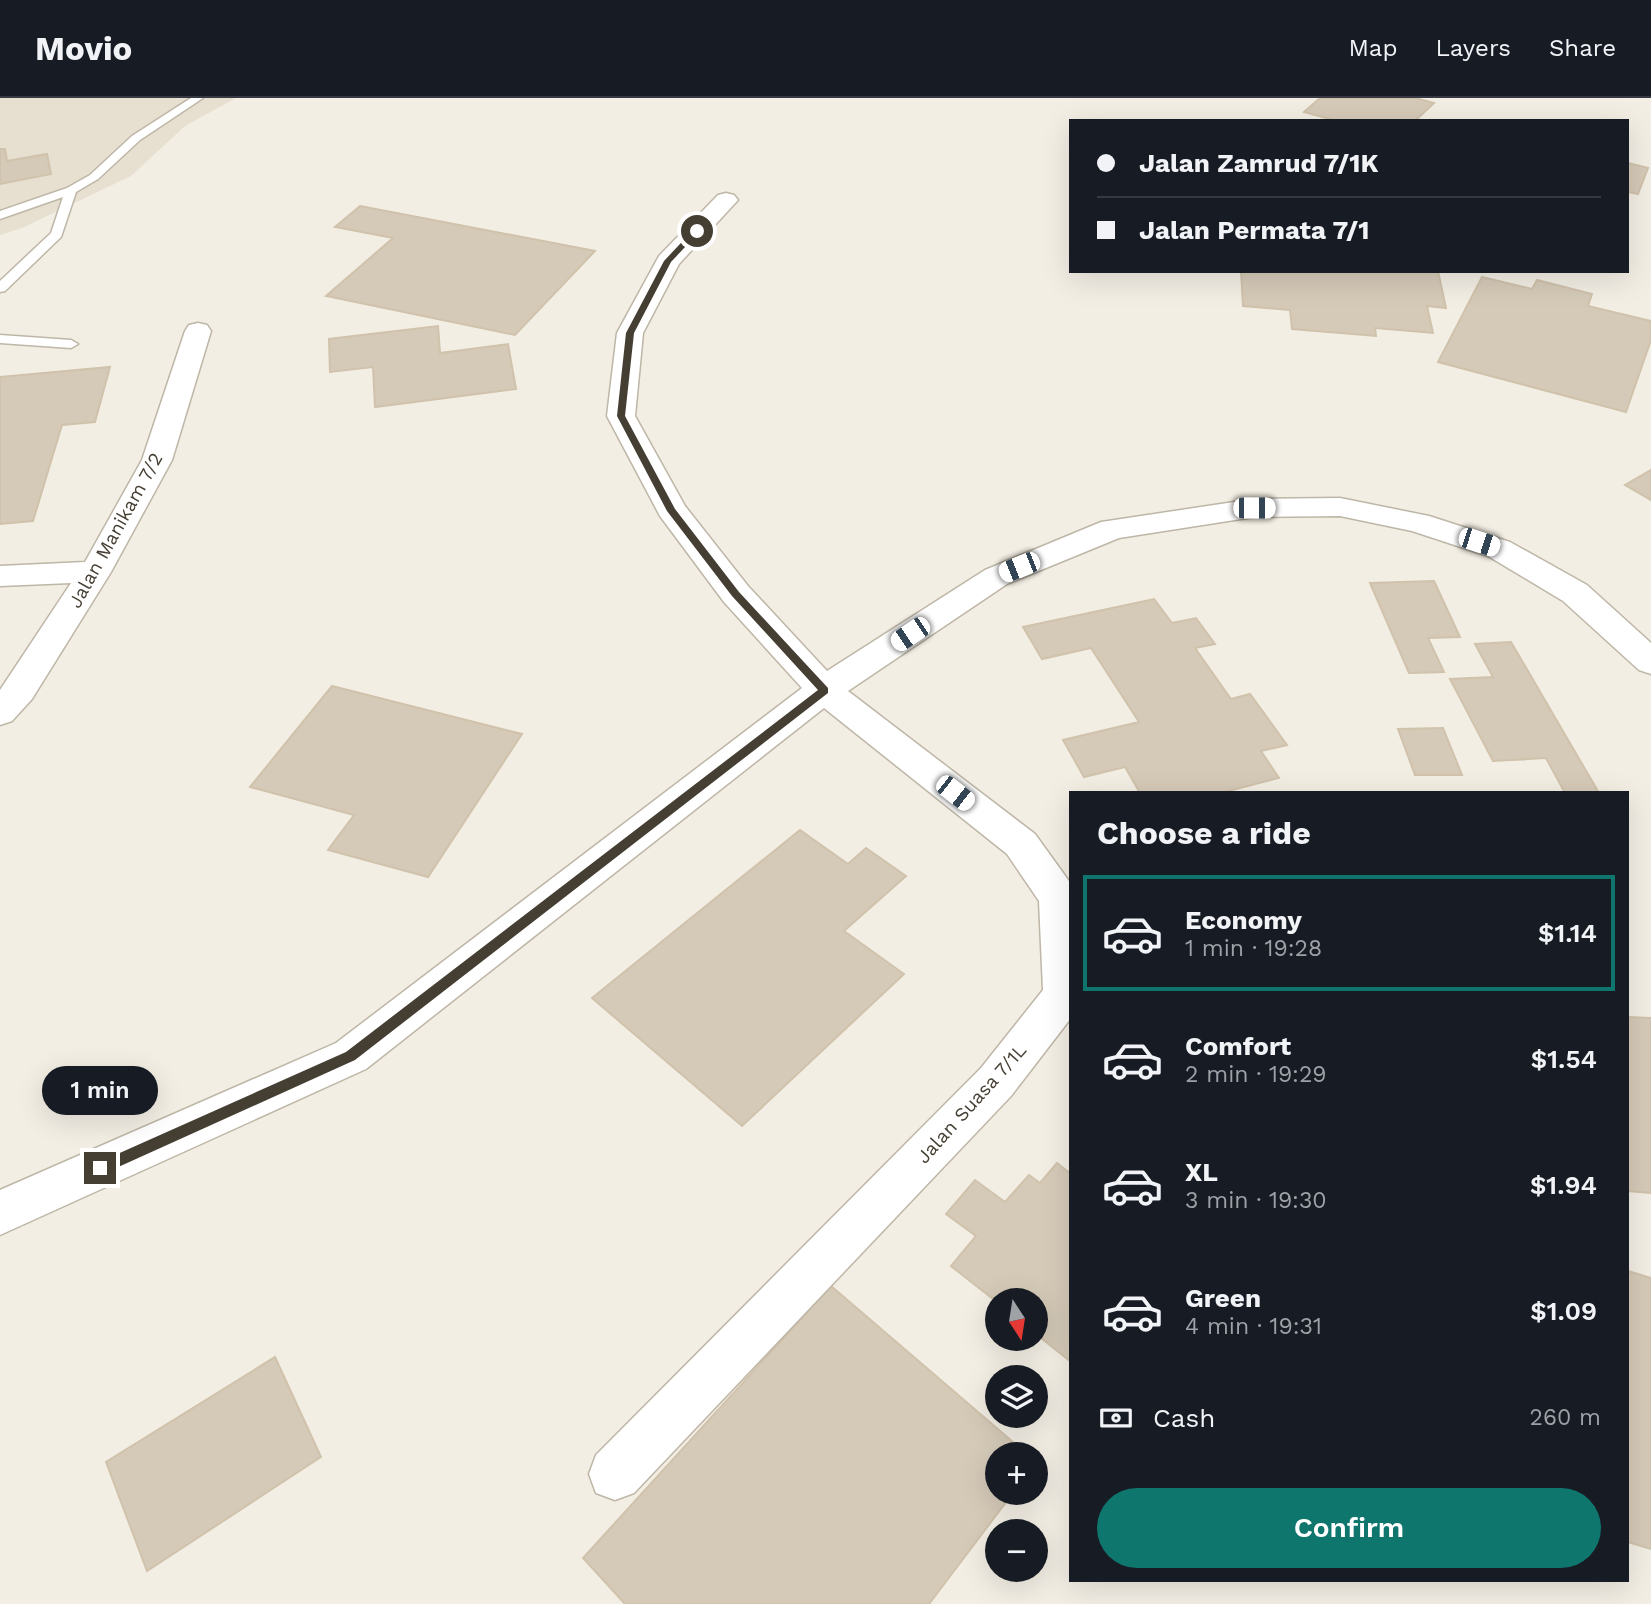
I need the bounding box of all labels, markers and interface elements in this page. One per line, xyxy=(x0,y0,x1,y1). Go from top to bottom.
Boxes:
text: Movio xyxy=(35,29,132,68)
text: Map xyxy=(1349,34,1397,62)
text: Layers xyxy=(1435,34,1511,62)
text: Share xyxy=(1549,34,1616,62)
text: Jalan Zamrud 7/1K xyxy=(1139,148,1378,178)
route start xyxy=(681,215,713,247)
text: Jalan Permata 7/1 xyxy=(1139,215,1369,245)
street label: Jalan Manikam 7/2 xyxy=(63,449,168,612)
car xyxy=(1234,498,1276,519)
car xyxy=(1456,526,1503,558)
car xyxy=(996,549,1043,585)
car xyxy=(887,614,934,654)
car xyxy=(932,772,979,814)
text: Choose a ride xyxy=(1097,814,1311,852)
icon: car xyxy=(1101,902,1164,965)
text: Economy xyxy=(1185,905,1302,935)
text: $1.14 xyxy=(1538,918,1597,948)
text: 1 min · 19:28 xyxy=(1185,935,1322,962)
icon: car xyxy=(1101,1028,1164,1091)
text: Comfort xyxy=(1185,1031,1291,1061)
street label: Jalan Suasa 7/1L xyxy=(912,1039,1031,1168)
text: $1.54 xyxy=(1531,1044,1597,1074)
text: 2 min · 19:29 xyxy=(1185,1061,1327,1088)
callout: 1 min xyxy=(42,1066,158,1116)
text: 1 min xyxy=(70,1077,130,1104)
route end xyxy=(84,1152,116,1184)
icon: car xyxy=(1101,1154,1164,1217)
text: XL xyxy=(1185,1157,1218,1187)
text: $1.94 xyxy=(1530,1170,1597,1200)
text: 3 min · 19:30 xyxy=(1185,1187,1327,1214)
icon: car xyxy=(1101,1280,1164,1343)
text: Green xyxy=(1185,1283,1261,1313)
north arrow xyxy=(985,1288,1048,1351)
map controls xyxy=(985,1288,1048,1582)
text: $1.09 xyxy=(1530,1296,1597,1326)
text: 4 min · 19:31 xyxy=(1185,1313,1322,1340)
button: layers xyxy=(985,1365,1048,1428)
icon: cash xyxy=(1097,1399,1135,1437)
text: Cash xyxy=(1153,1403,1215,1433)
text: 260 m xyxy=(1530,1404,1601,1431)
button: + xyxy=(985,1442,1048,1505)
button: Confirm xyxy=(1097,1488,1601,1568)
button: − xyxy=(985,1519,1048,1582)

